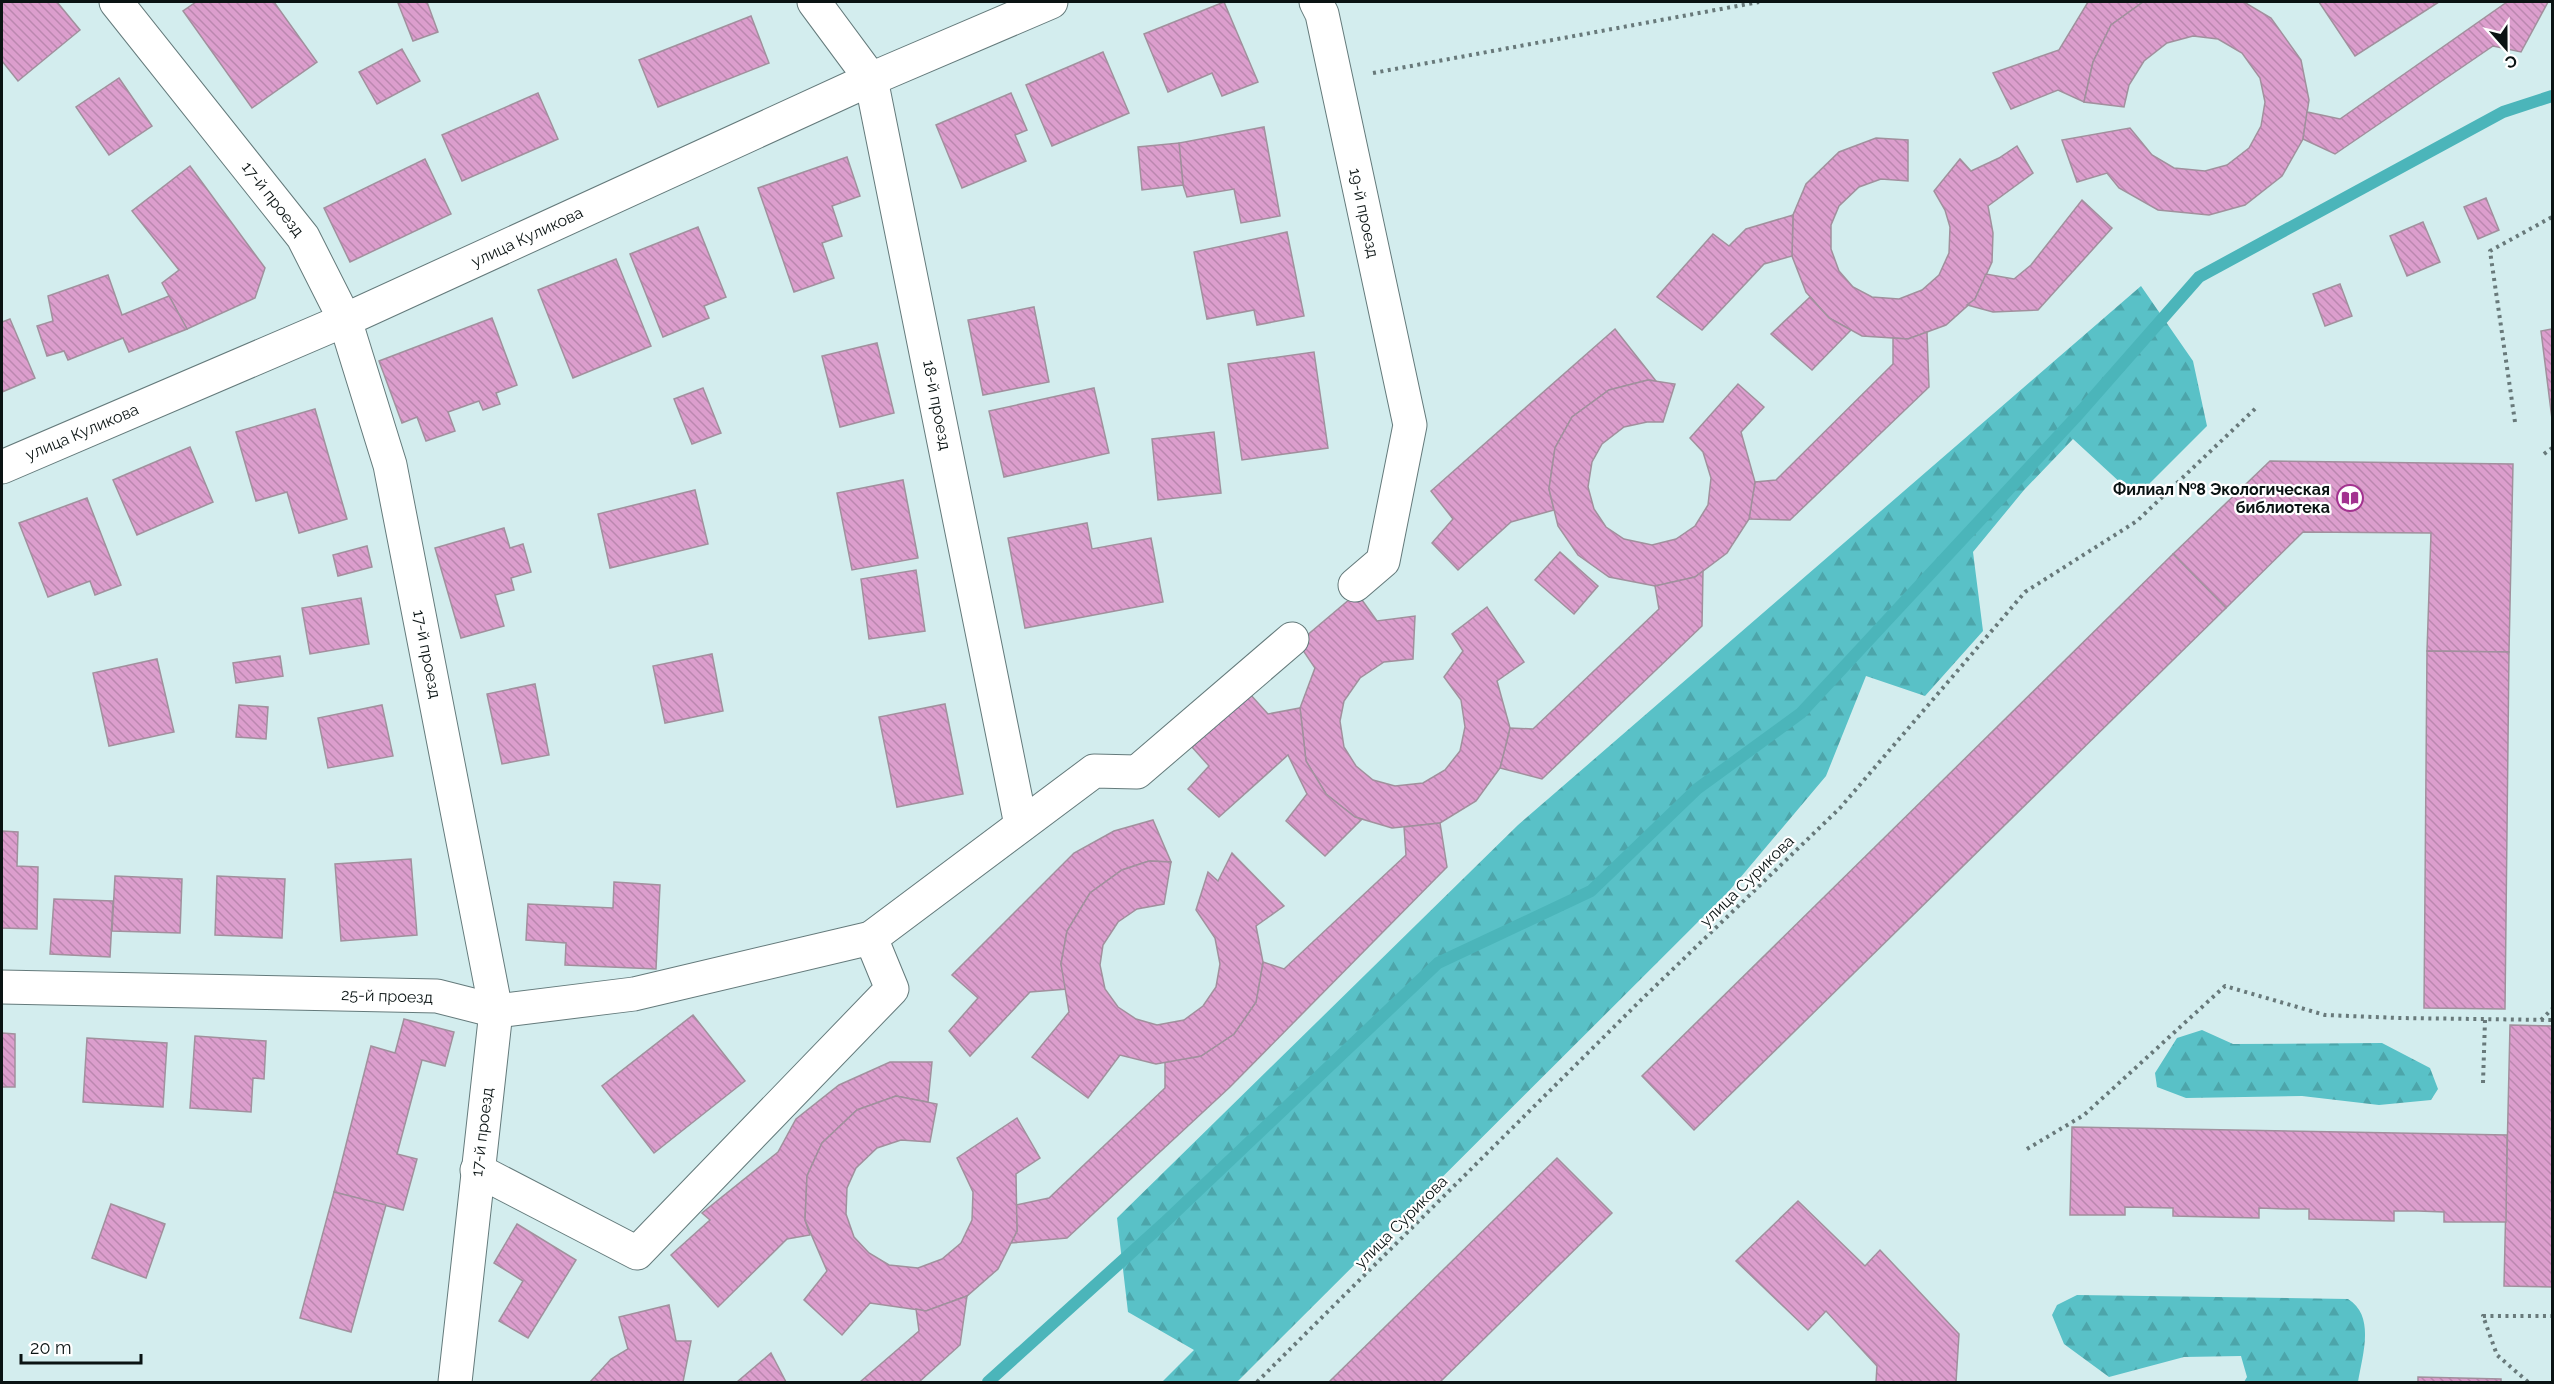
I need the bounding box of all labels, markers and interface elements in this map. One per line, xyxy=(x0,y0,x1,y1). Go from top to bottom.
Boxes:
north arrow xyxy=(2476,18,2536,78)
text: С xyxy=(2503,51,2520,72)
street label: 17-й проезд xyxy=(238,158,308,240)
street label: 19-й проезд xyxy=(1345,166,1383,260)
street label: улица Куликова xyxy=(468,203,586,271)
street label: 18-й проезд xyxy=(919,358,955,452)
street label: улица Куликова xyxy=(23,400,141,464)
place label: Филиал №8 Экологическая библиотека xyxy=(2113,480,2330,517)
library icon: Филиал №8 Экологическая библиотека xyxy=(2335,483,2365,513)
street label: 17-й проезд xyxy=(409,608,445,700)
street label: улица Сурикова xyxy=(1696,831,1798,931)
street label: 25-й проезд xyxy=(341,985,433,1007)
street label: 17-й проезд xyxy=(467,1086,497,1178)
street label: улица Сурикова xyxy=(1351,1172,1451,1272)
scale bar xyxy=(21,1327,141,1365)
text: 20 m xyxy=(30,1337,72,1358)

